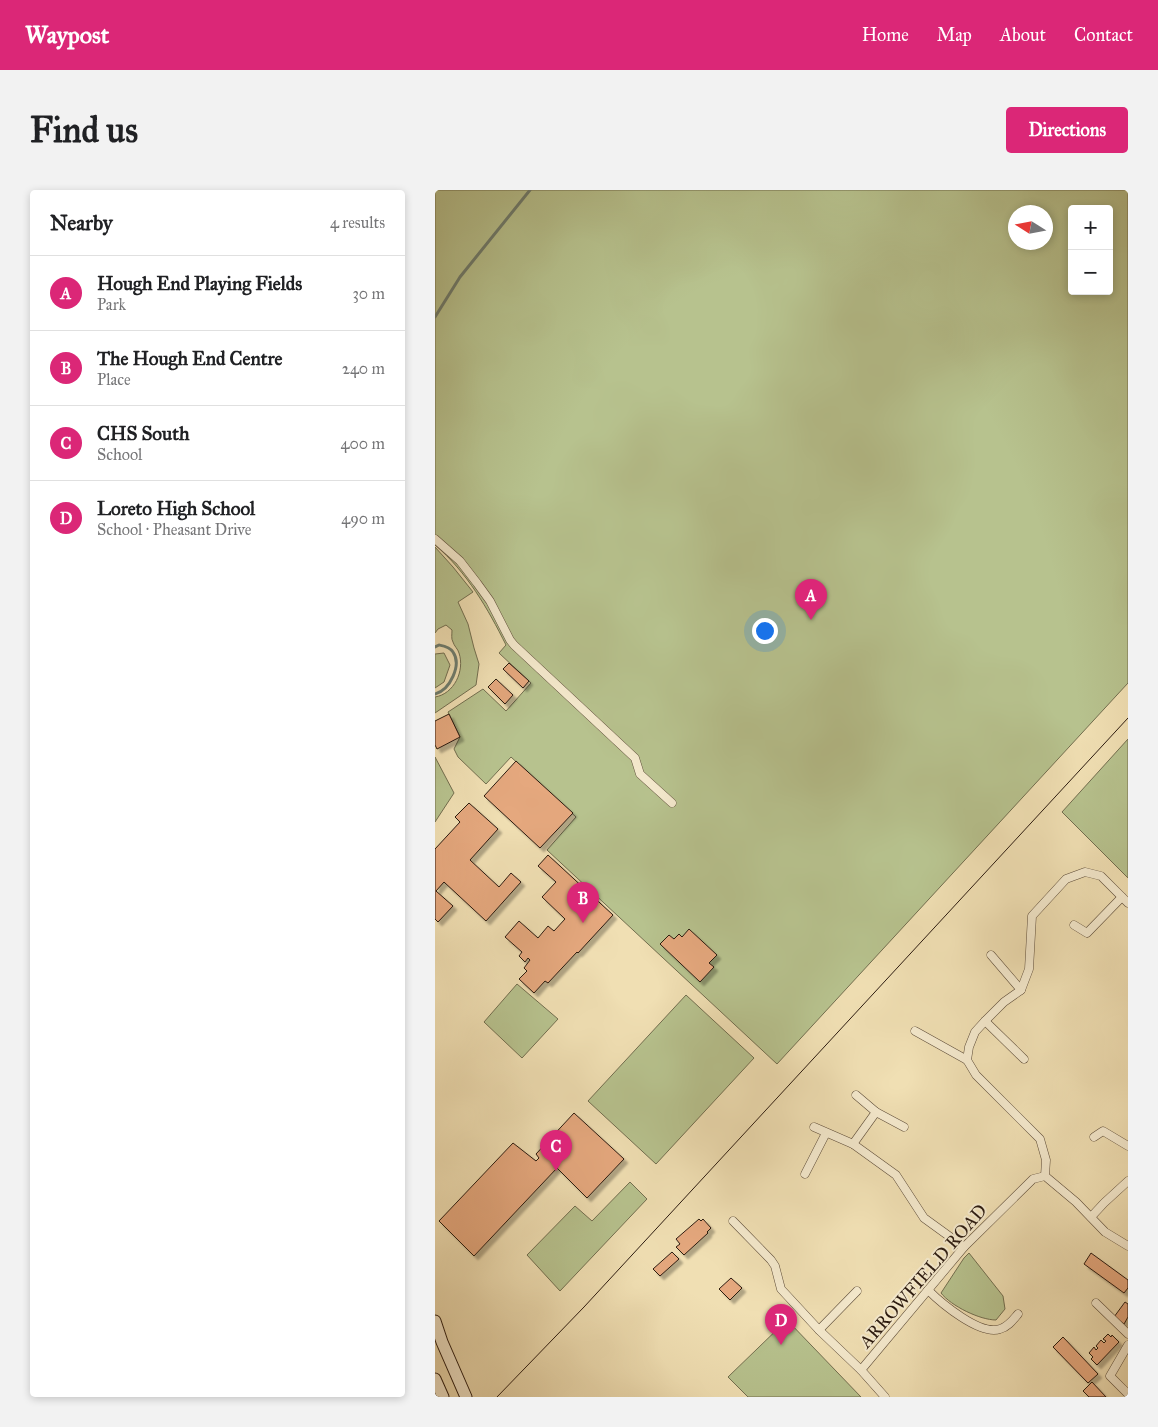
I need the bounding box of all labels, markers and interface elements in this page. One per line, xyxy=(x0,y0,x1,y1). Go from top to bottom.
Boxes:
text: Waypost xyxy=(25,20,109,50)
text: Home xyxy=(862,24,909,46)
text: Map xyxy=(937,24,972,46)
text: About xyxy=(1000,24,1046,46)
text: Contact xyxy=(1074,24,1133,46)
button: Directions xyxy=(1006,107,1128,153)
text: Find us xyxy=(30,109,138,152)
north arrow xyxy=(1008,205,1053,250)
map controls xyxy=(1068,205,1113,295)
button: + xyxy=(1068,205,1113,250)
text: Nearby xyxy=(50,210,113,236)
text: 4 results xyxy=(330,213,385,232)
button: − xyxy=(1068,250,1113,295)
text: Hough End Playing Fields xyxy=(97,272,302,295)
text: A xyxy=(61,284,71,303)
text: 30 m xyxy=(352,284,385,303)
text: Park xyxy=(97,295,126,314)
text: The Hough End Centre xyxy=(97,347,282,370)
text: B xyxy=(61,359,71,378)
text: 240 m xyxy=(342,359,385,378)
text: Place xyxy=(97,370,131,389)
text: CHS South xyxy=(97,422,189,445)
text: C xyxy=(61,434,71,453)
text: 400 m xyxy=(341,434,385,453)
text: School xyxy=(97,445,142,464)
text: Loreto High School xyxy=(97,497,255,520)
text: D xyxy=(60,509,72,528)
text: 490 m xyxy=(341,509,385,528)
text: School · Pheasant Drive xyxy=(97,520,252,539)
pin: A xyxy=(795,579,827,620)
your location xyxy=(752,618,778,644)
pin: B xyxy=(567,882,599,923)
pin: C xyxy=(540,1130,572,1171)
street label: ARROWFIELD ROAD xyxy=(854,1200,991,1353)
pin: D xyxy=(765,1304,797,1345)

